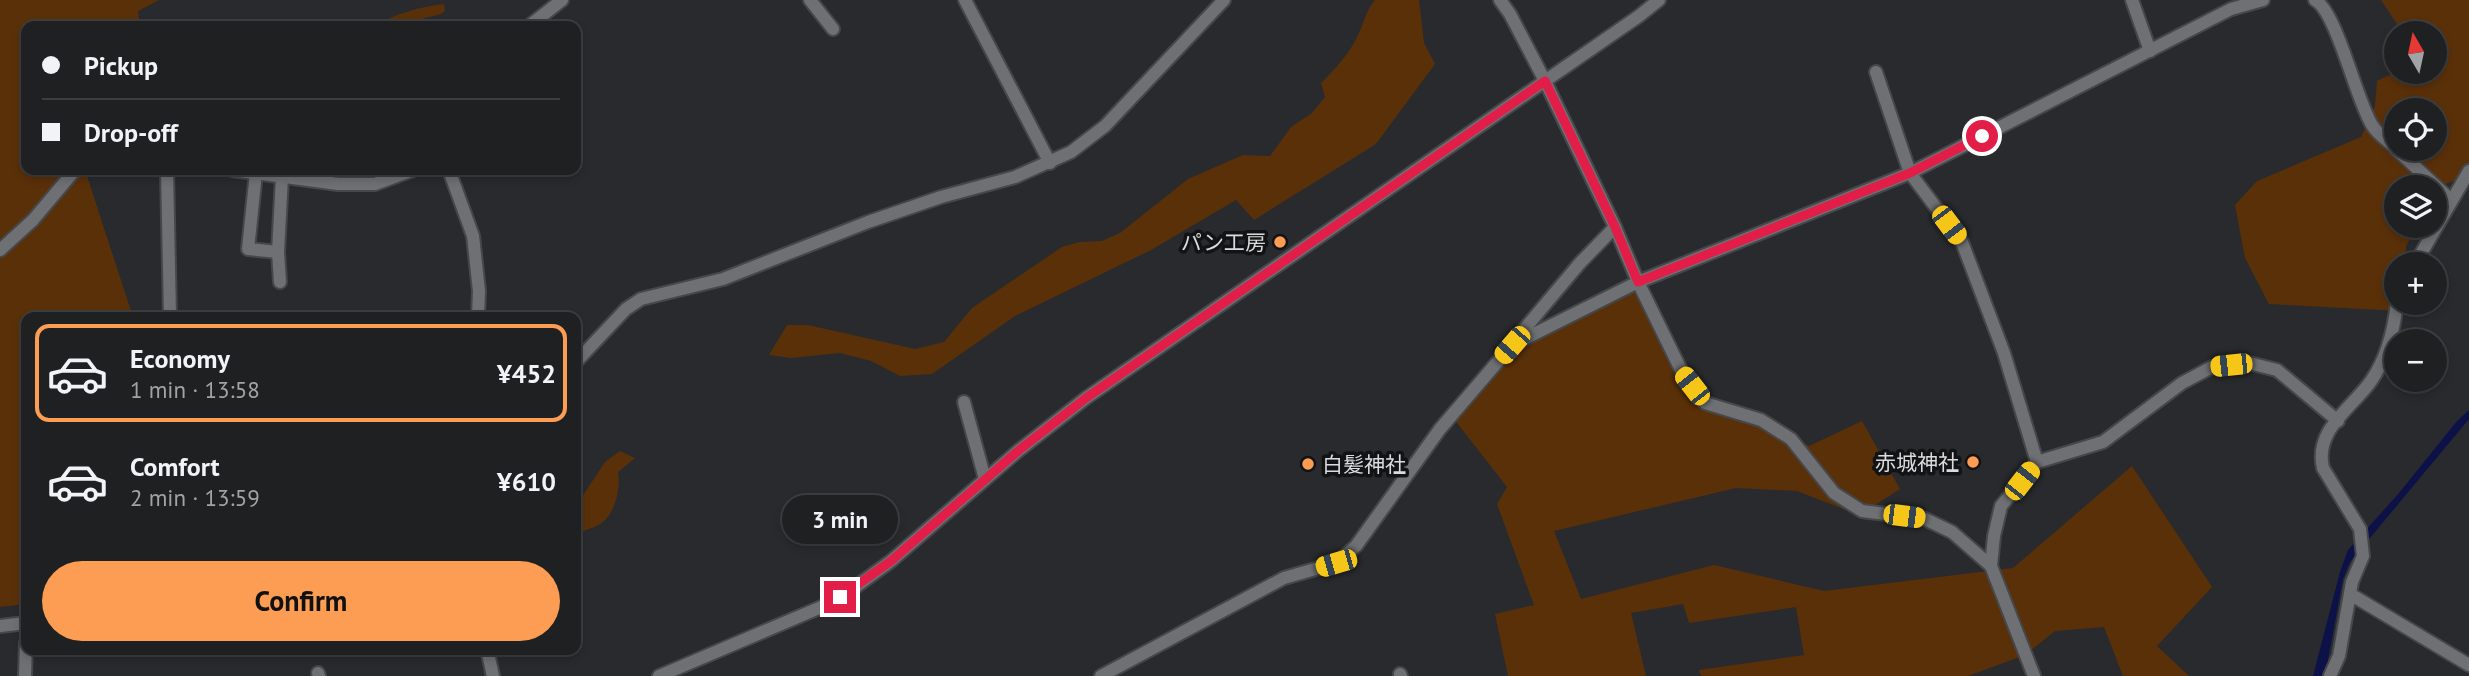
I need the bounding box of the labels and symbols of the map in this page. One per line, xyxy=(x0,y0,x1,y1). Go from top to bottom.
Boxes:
north arrow xyxy=(2384,21,2446,84)
route start xyxy=(1966,120,1998,152)
car xyxy=(1928,202,1971,248)
place label: パン工房 xyxy=(1181,229,1266,256)
marker: パン工房 xyxy=(1272,234,1288,250)
car xyxy=(1491,322,1534,368)
car xyxy=(2210,352,2253,378)
car xyxy=(1671,363,1714,409)
place label: 赤城神社 xyxy=(1875,449,1959,476)
place label: 白髪神社 xyxy=(1322,451,1406,478)
marker: 赤城神社 xyxy=(1965,454,1981,470)
marker: 白髪神社 xyxy=(1300,456,1316,472)
car xyxy=(2001,458,2044,504)
callout: 3 min xyxy=(782,496,898,544)
car xyxy=(1882,503,1927,529)
car xyxy=(1313,547,1360,579)
route end xyxy=(824,581,856,613)

